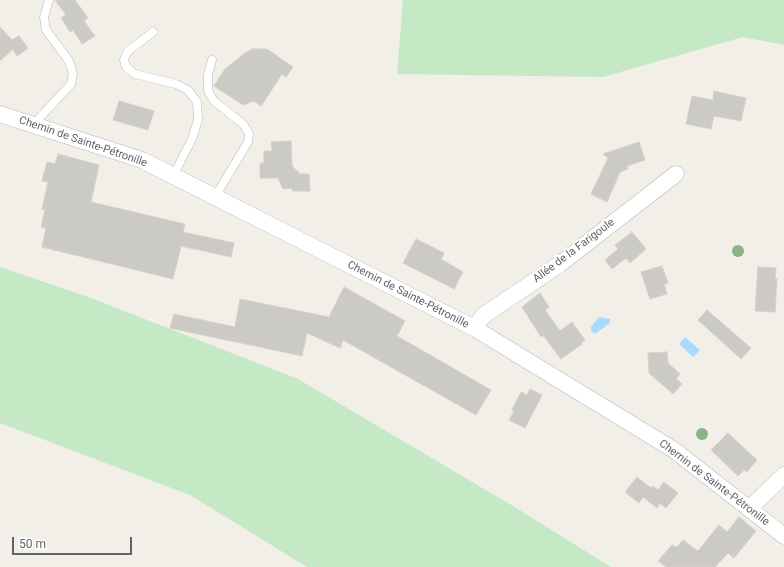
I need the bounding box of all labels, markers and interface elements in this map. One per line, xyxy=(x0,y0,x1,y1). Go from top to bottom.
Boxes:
street label: Chemin de Sainte-Pétronille xyxy=(17,114,149,170)
street label: Allée de la Farigoule xyxy=(531,216,617,286)
street label: Chemin de Sainte-Pétronille xyxy=(345,259,471,331)
street label: Chemin de Sainte-Pétronille xyxy=(656,437,772,529)
scale bar xyxy=(14,529,134,555)
text: 50 m xyxy=(19,537,46,551)

